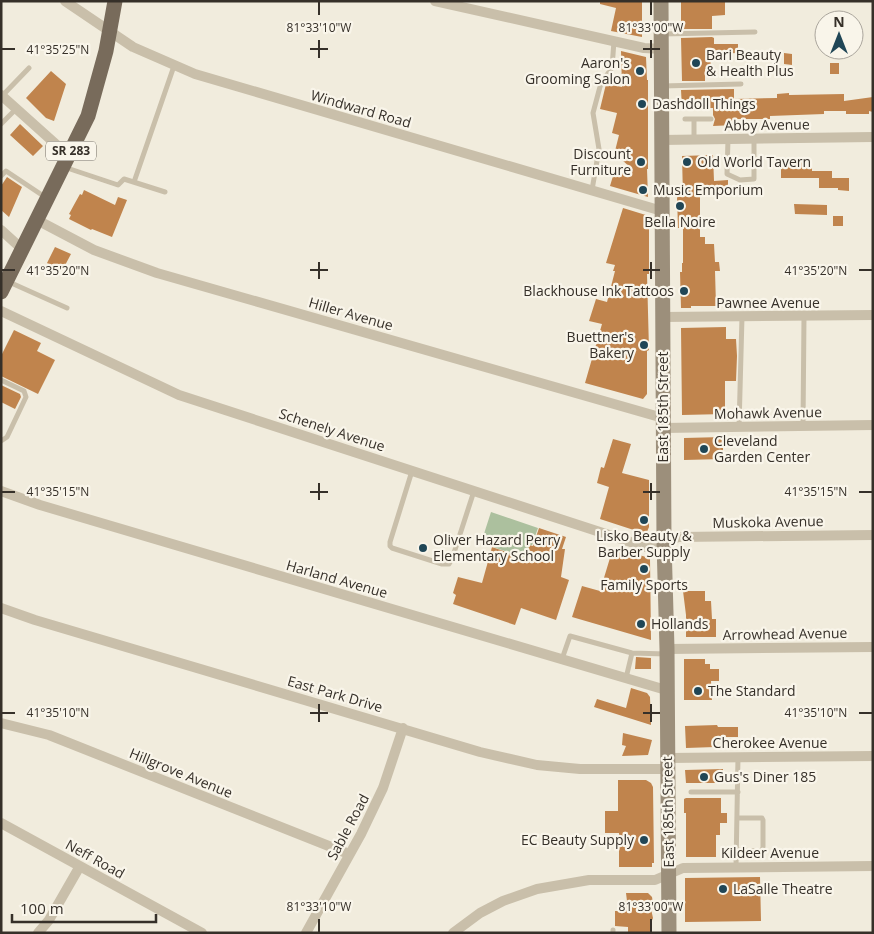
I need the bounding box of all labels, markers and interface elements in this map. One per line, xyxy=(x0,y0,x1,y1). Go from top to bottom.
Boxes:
north arrow xyxy=(814,10,864,60)
text: N xyxy=(833,12,845,31)
text: 81°33'10"W xyxy=(287,19,351,36)
text: 81°33'00"W xyxy=(619,19,683,36)
text: 41°35'25"N xyxy=(27,41,89,58)
place label: Bari Beauty & Health Plus xyxy=(706,45,794,80)
place label: Aaron's Grooming Salon xyxy=(525,53,630,88)
marker: Bari Beauty & Health Plus xyxy=(690,57,702,69)
marker: Aaron's Grooming Salon xyxy=(634,65,646,77)
street label: Windward Road xyxy=(309,85,414,132)
place label: Dashdoll Things xyxy=(652,94,756,113)
marker: Dashdoll Things xyxy=(636,98,648,110)
street label: Abby Avenue xyxy=(724,114,810,135)
road number: SR 283 xyxy=(46,142,96,160)
place label: Discount Furniture xyxy=(570,144,631,179)
place label: Old World Tavern xyxy=(697,152,811,171)
marker: Discount Furniture xyxy=(635,156,647,168)
marker: Old World Tavern xyxy=(681,156,693,168)
place label: Music Emporium xyxy=(653,180,763,199)
marker: Music Emporium xyxy=(637,184,649,196)
marker: Bella Noire xyxy=(674,200,686,212)
place label: Bella Noire xyxy=(644,212,716,231)
text: 41°35'20"N xyxy=(27,262,89,279)
text: 41°35'20"N xyxy=(785,262,847,279)
place label: Blackhouse Ink Tattoos xyxy=(523,281,674,300)
marker: Blackhouse Ink Tattoos xyxy=(678,285,690,297)
street label: Hiller Avenue xyxy=(307,292,396,335)
street label: Pawnee Avenue xyxy=(716,293,820,312)
place label: Buettner's Bakery xyxy=(567,327,635,362)
marker: Buettner's Bakery xyxy=(638,339,650,351)
street label: East 185th Street xyxy=(653,351,672,463)
street label: Mohawk Avenue xyxy=(714,402,822,423)
street label: Schenely Avenue xyxy=(277,403,388,456)
place label: Cleveland Garden Center xyxy=(714,431,810,466)
marker: Cleveland Garden Center xyxy=(698,443,710,455)
text: 41°35'15"N xyxy=(27,483,89,500)
text: 41°35'15"N xyxy=(785,483,847,500)
street label: Muskoka Avenue xyxy=(712,511,824,532)
marker: Lisko Beauty & Barber Supply xyxy=(638,514,650,526)
place label: Lisko Beauty & Barber Supply xyxy=(596,526,693,561)
place label: Oliver Hazard Perry Elementary School xyxy=(433,530,561,565)
marker: Oliver Hazard Perry Elementary School xyxy=(417,542,429,554)
street label: Harland Avenue xyxy=(284,555,390,602)
marker: Family Sports xyxy=(638,563,650,575)
place label: Family Sports xyxy=(600,575,688,594)
place label: Hollands xyxy=(651,614,709,633)
marker: Hollands xyxy=(635,618,647,630)
street label: Arrowhead Avenue xyxy=(722,623,848,644)
street label: East Park Drive xyxy=(285,671,385,716)
place label: The Standard xyxy=(708,681,795,700)
marker: The Standard xyxy=(692,685,704,697)
text: 41°35'10"N xyxy=(27,704,89,721)
text: 41°35'10"N xyxy=(785,704,847,721)
street label: Cherokee Avenue xyxy=(713,733,828,752)
street label: Hillgrove Avenue xyxy=(127,743,236,802)
street label: East 185th Street xyxy=(657,756,678,868)
place label: Gus's Diner 185 xyxy=(714,767,816,786)
marker: Gus's Diner 185 xyxy=(698,771,710,783)
street label: Sable Road xyxy=(322,790,373,863)
place label: EC Beauty Supply xyxy=(521,830,635,849)
marker: EC Beauty Supply xyxy=(638,834,650,846)
street label: Neff Road xyxy=(62,835,128,883)
street label: Kildeer Avenue xyxy=(721,843,819,862)
place label: LaSalle Theatre xyxy=(733,879,833,898)
marker: LaSalle Theatre xyxy=(717,883,729,895)
scale bar xyxy=(12,892,156,924)
text: 100 m xyxy=(20,898,64,918)
text: 81°33'10"W xyxy=(287,898,351,915)
text: 81°33'00"W xyxy=(619,898,683,915)

